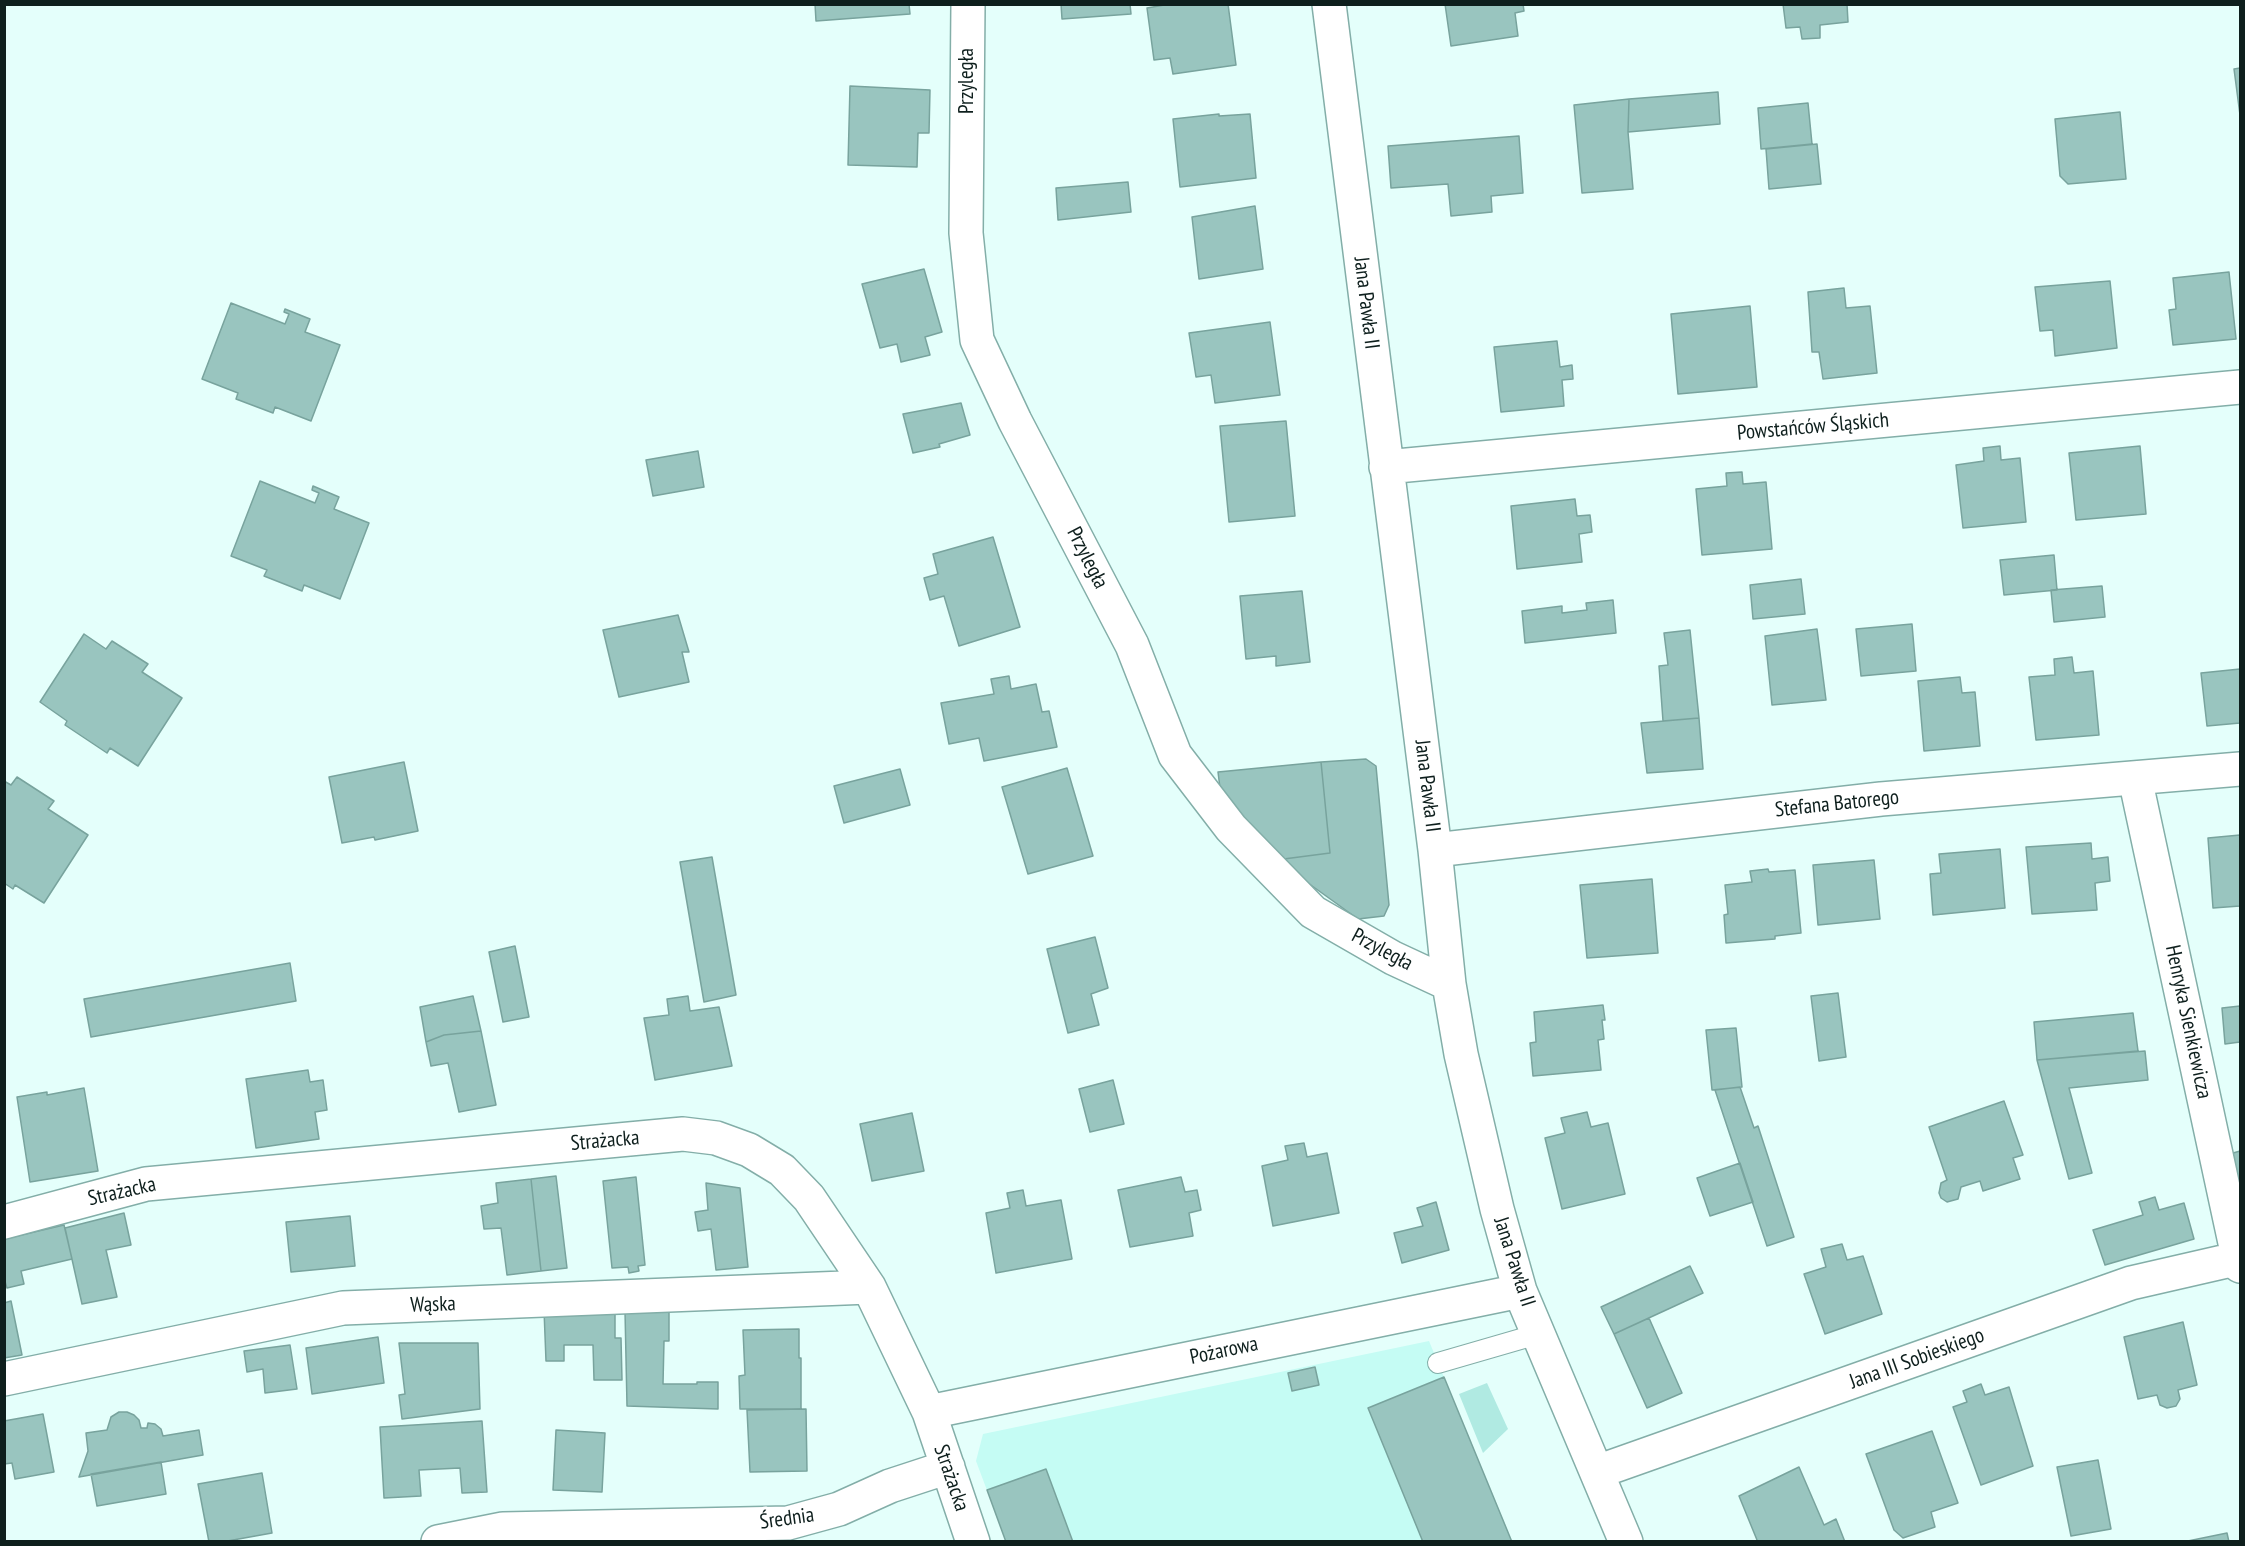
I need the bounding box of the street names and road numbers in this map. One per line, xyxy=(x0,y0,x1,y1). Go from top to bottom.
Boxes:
street label: Przyległa xyxy=(954,48,980,114)
street label: Jana Pawła II xyxy=(1348,255,1384,351)
street label: Powstańców Śląskich xyxy=(1736,408,1890,446)
street label: Przyległa xyxy=(1061,523,1113,593)
street label: Jana Pawła II xyxy=(1409,738,1445,834)
street label: Stefana Batorego xyxy=(1774,785,1900,823)
street label: Przyległa xyxy=(1347,923,1417,977)
street label: Henryka Sienkiewicza xyxy=(2159,943,2217,1101)
street label: Strażacka xyxy=(570,1125,640,1157)
street label: Strażacka xyxy=(86,1172,158,1212)
street label: Jana Pawła II xyxy=(1488,1214,1540,1310)
street label: Wąska xyxy=(410,1292,456,1318)
street label: Jana III Sobieskiego xyxy=(1846,1323,1988,1395)
street label: Pożarowa xyxy=(1188,1331,1260,1371)
street label: Strażacka xyxy=(928,1441,974,1515)
street label: Średnia xyxy=(758,1503,816,1535)

